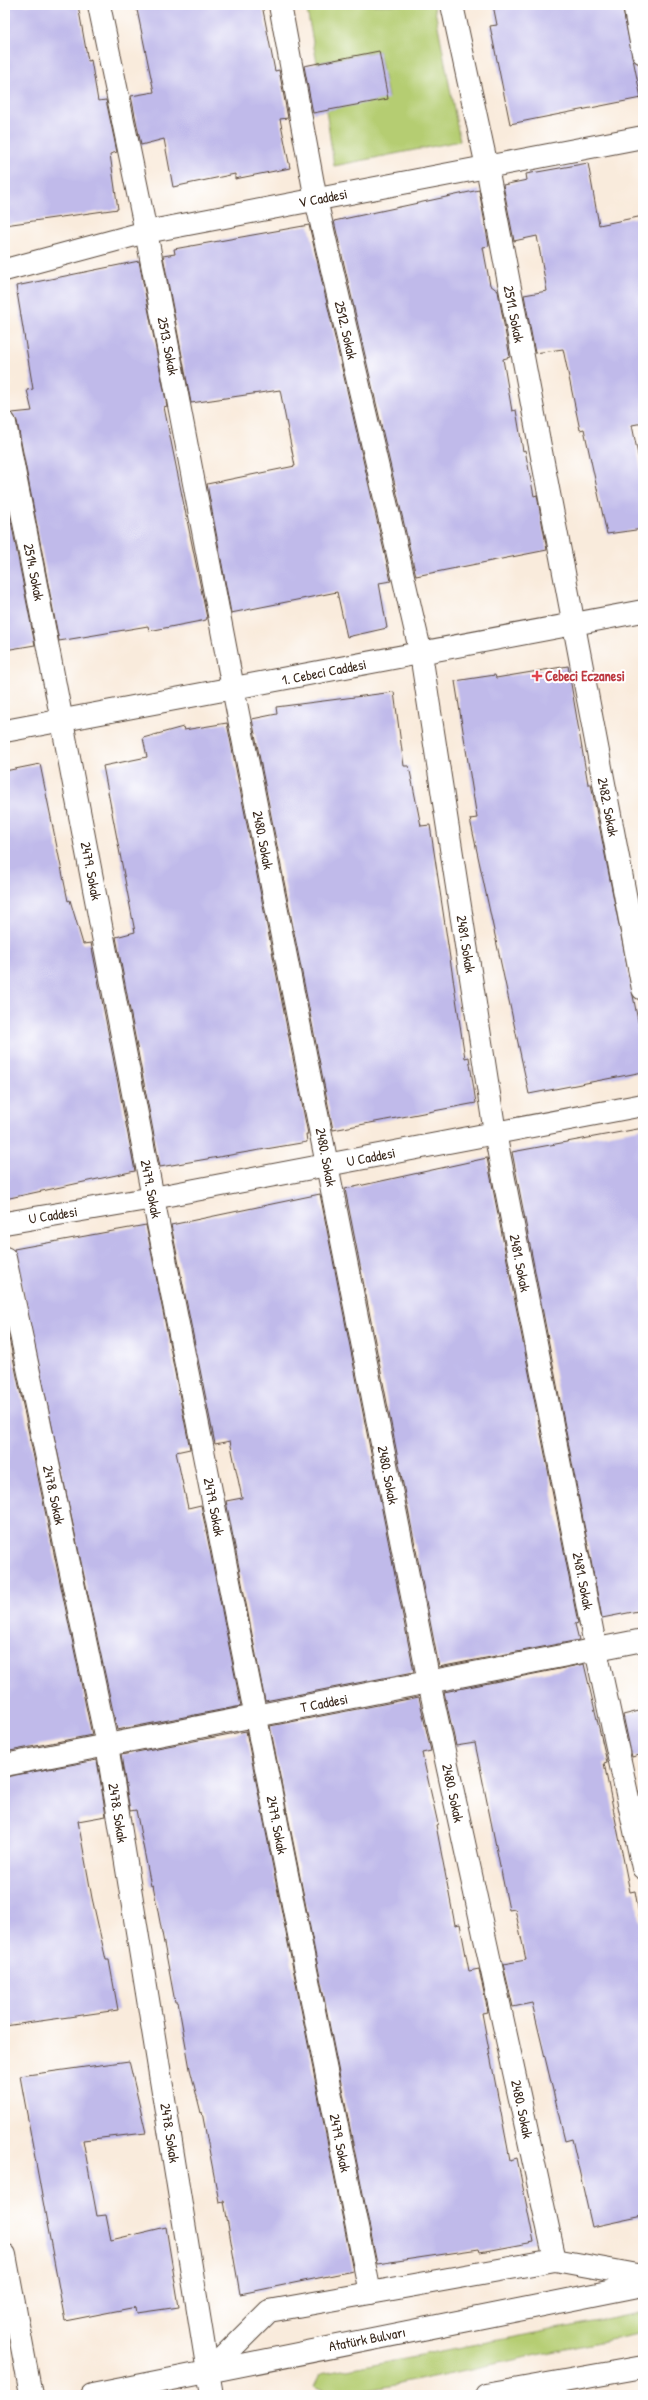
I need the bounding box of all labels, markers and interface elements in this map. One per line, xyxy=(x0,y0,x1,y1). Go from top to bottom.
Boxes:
street label: V Caddesi xyxy=(297,183,349,212)
street label: 2511. Sokak xyxy=(500,284,529,344)
street label: 2512. Sokak xyxy=(331,299,362,361)
street label: 2513. Sokak xyxy=(154,315,184,377)
street label: 2514. Sokak xyxy=(20,542,49,602)
street label: 1. Cebeci Caddesi xyxy=(280,654,368,689)
place label: Cebeci Eczanesi xyxy=(545,666,625,685)
marker: Cebeci Eczanesi xyxy=(532,671,542,681)
street label: 2482. Sokak xyxy=(593,776,624,838)
street label: 2480. Sokak xyxy=(248,809,279,871)
street label: 2479. Sokak xyxy=(77,840,107,902)
street label: 2481. Sokak xyxy=(453,914,480,974)
street label: 2480. Sokak xyxy=(311,1126,342,1188)
street label: U Caddesi xyxy=(345,1142,397,1171)
street label: 2479. Sokak xyxy=(137,1158,167,1220)
street label: U Caddesi xyxy=(27,1201,79,1228)
street label: 2481. Sokak xyxy=(506,1232,535,1294)
street label: 2480. Sokak xyxy=(373,1444,404,1506)
street label: 2478. Sokak xyxy=(39,1463,70,1526)
street label: 2479. Sokak xyxy=(200,1476,230,1538)
street label: 2481. Sokak xyxy=(569,1550,598,1612)
street label: T Caddesi xyxy=(299,1689,349,1716)
street label: 2480. Sokak xyxy=(438,1762,469,1824)
street label: 2478. Sokak xyxy=(104,1782,133,1844)
street label: 2479. Sokak xyxy=(263,1794,293,1856)
street label: 2480. Sokak xyxy=(507,2078,538,2140)
street label: 2478. Sokak xyxy=(156,2102,185,2164)
street label: 2479. Sokak xyxy=(326,2112,356,2174)
street label: Atatürk Bulvarı xyxy=(327,2322,407,2355)

